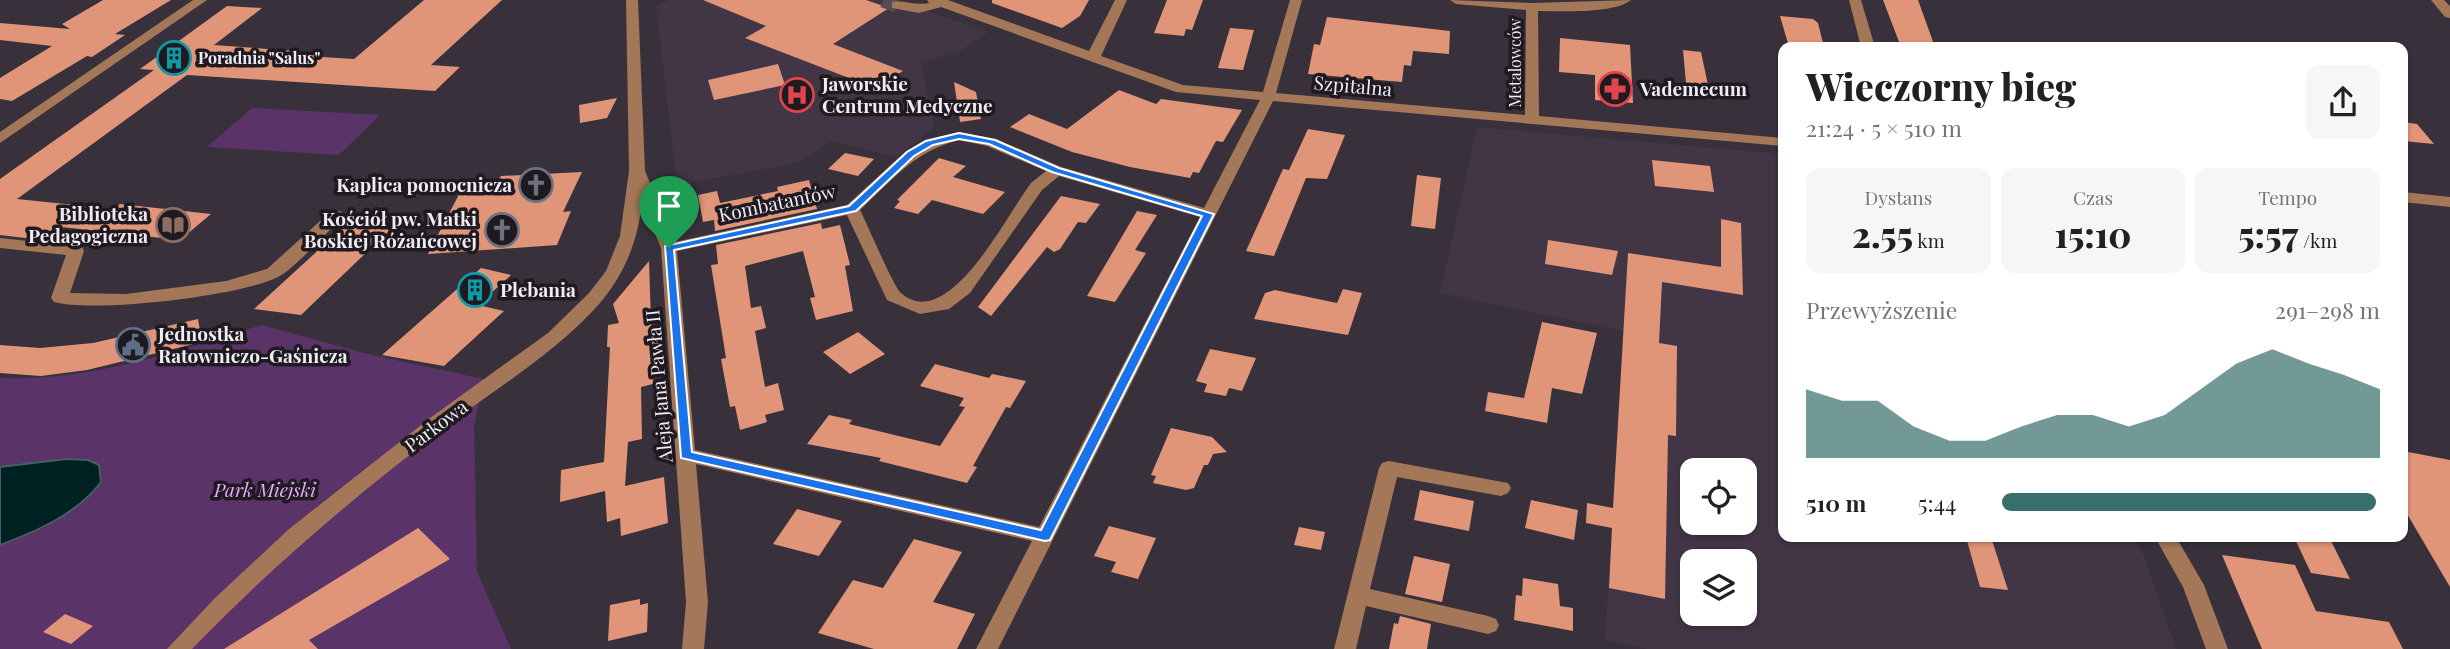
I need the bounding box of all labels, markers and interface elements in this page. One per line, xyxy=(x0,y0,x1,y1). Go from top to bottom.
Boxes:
street label: Metalowców xyxy=(1504,18,1525,108)
building icon: Poradnia "Salus" xyxy=(155,39,193,77)
place label: Poradnia "Salus" xyxy=(198,47,320,68)
text: Wieczorny bieg xyxy=(1806,60,2076,111)
button: share xyxy=(2306,65,2380,139)
street label: Szpitalna xyxy=(1313,69,1394,101)
place label: Jaworskie Centrum Medyczne xyxy=(821,70,993,118)
pharmacy icon: Vademecum xyxy=(1596,70,1634,108)
place label: Vademecum xyxy=(1639,75,1747,101)
hospital icon: Jaworskie Centrum Medyczne xyxy=(778,76,816,114)
text: 21:24 · 5 × 510 m xyxy=(1806,112,1962,143)
church icon: Kaplica pomocnicza xyxy=(517,166,555,204)
place label: Kaplica pomocnicza xyxy=(336,171,512,197)
pin xyxy=(639,176,699,248)
street label: Kombatantów xyxy=(716,177,838,227)
text: Dystans xyxy=(1864,184,1932,210)
text: Czas xyxy=(2073,184,2113,210)
text: Tempo xyxy=(2258,184,2317,210)
icon: arrive xyxy=(650,187,688,225)
place label: Biblioteka Pedagogiczna xyxy=(28,200,148,248)
place label: Kościół pw. Matki Boskiej Różańcowej xyxy=(304,205,477,253)
library icon: Biblioteka Pedagogiczna xyxy=(154,206,192,244)
text: 2.55 xyxy=(1852,210,1913,257)
text: 15:10 xyxy=(2055,210,2131,257)
text: 5:57 xyxy=(2238,210,2298,257)
church icon: Kościół pw. Matki Boskiej Różańcowej xyxy=(483,211,521,249)
text: km xyxy=(1913,227,1945,253)
text: /km xyxy=(2298,227,2337,253)
building icon: Plebania xyxy=(456,271,494,309)
place label: Plebania xyxy=(500,276,576,302)
text: Przewyższenie xyxy=(1806,294,1957,325)
text: 291–298 m xyxy=(2275,294,2380,325)
street label: Aleja Jana Pawła II xyxy=(638,309,678,465)
place label: Jednostka Ratowniczo-Gaśnicza xyxy=(157,320,348,368)
public building icon: Jednostka Ratowniczo-Gaśnicza xyxy=(114,326,152,364)
street label: Parkowa xyxy=(399,393,473,457)
map controls xyxy=(1680,458,1757,626)
button: locate xyxy=(1680,458,1757,535)
park label: Park Miejski xyxy=(213,476,317,502)
text: 510 m xyxy=(1806,487,1866,518)
text: 5:44 xyxy=(1918,487,1956,518)
button: layers xyxy=(1680,549,1757,626)

